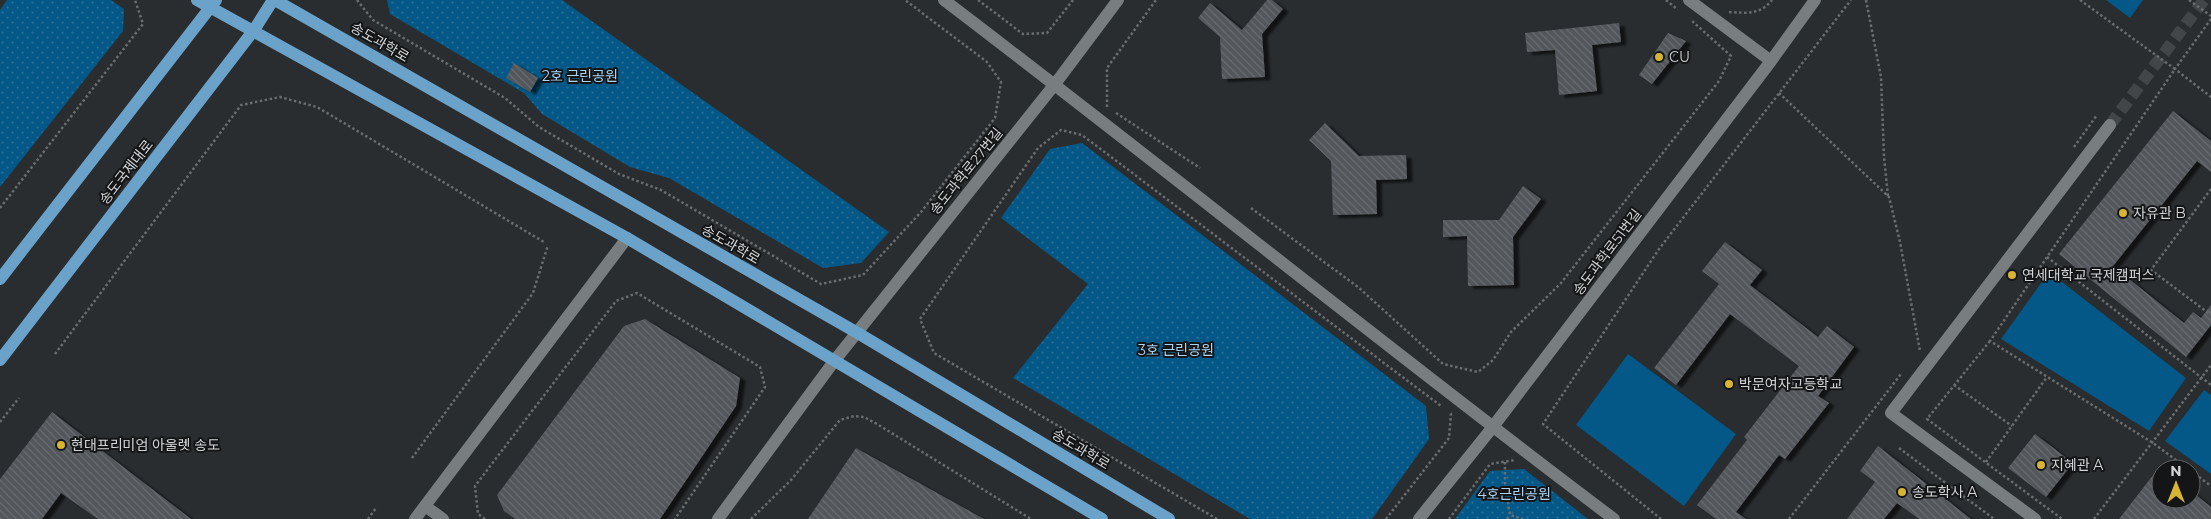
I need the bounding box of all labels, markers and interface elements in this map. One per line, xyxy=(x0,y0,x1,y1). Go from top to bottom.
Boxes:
street label: 송도과학로 xyxy=(348,18,412,66)
place label: CU xyxy=(1669,48,1690,66)
marker: CU xyxy=(1653,51,1665,63)
park label: 2호 근린공원 xyxy=(542,67,618,85)
street label: 송도과학로27번길 xyxy=(926,124,1006,218)
street label: 송도국제대로 xyxy=(95,136,157,208)
place label: 자유관 B xyxy=(2133,204,2186,222)
street label: 송도과학로51번길 xyxy=(1569,205,1645,299)
marker: 자유관 B xyxy=(2117,207,2129,219)
street label: 송도과학로 xyxy=(699,220,763,268)
place label: 연세대학교 국제캠퍼스 xyxy=(2022,266,2155,284)
marker: 연세대학교 국제캠퍼스 xyxy=(2006,269,2018,281)
park label: 3호 근린공원 xyxy=(1138,341,1214,359)
place label: 박문여자고등학교 xyxy=(1739,375,1842,393)
marker: 박문여자고등학교 xyxy=(1723,378,1735,390)
street label: 송도과학로 xyxy=(1049,425,1113,473)
place label: 현대프리미엄 아울렛 송도 xyxy=(71,436,220,454)
marker: 현대프리미엄 아울렛 송도 xyxy=(55,439,67,451)
place label: 지혜관 A xyxy=(2051,456,2104,474)
marker: 지혜관 A xyxy=(2035,459,2047,471)
north arrow xyxy=(2151,459,2201,509)
text: N xyxy=(2170,462,2182,480)
place label: 송도학사 A xyxy=(1912,483,1978,501)
park label: 4호근린공원 xyxy=(1477,485,1551,503)
marker: 송도학사 A xyxy=(1896,486,1908,498)

